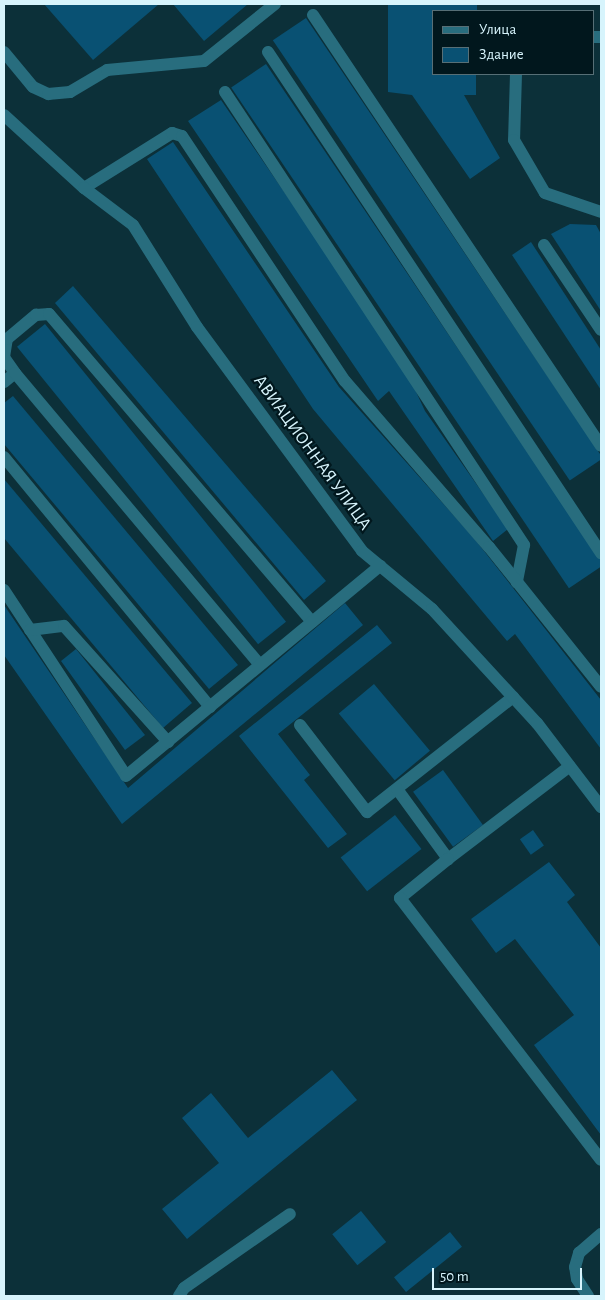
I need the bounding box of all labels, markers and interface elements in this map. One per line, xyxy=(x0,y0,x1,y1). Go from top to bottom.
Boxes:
legend xyxy=(432,10,595,75)
text: Улица xyxy=(479,22,516,37)
text: Здание xyxy=(479,47,524,62)
street label: АВИАЦИОННАЯ УЛИЦА xyxy=(248,371,376,535)
scale bar xyxy=(435,1258,585,1290)
text: 50 m xyxy=(440,1269,469,1284)

